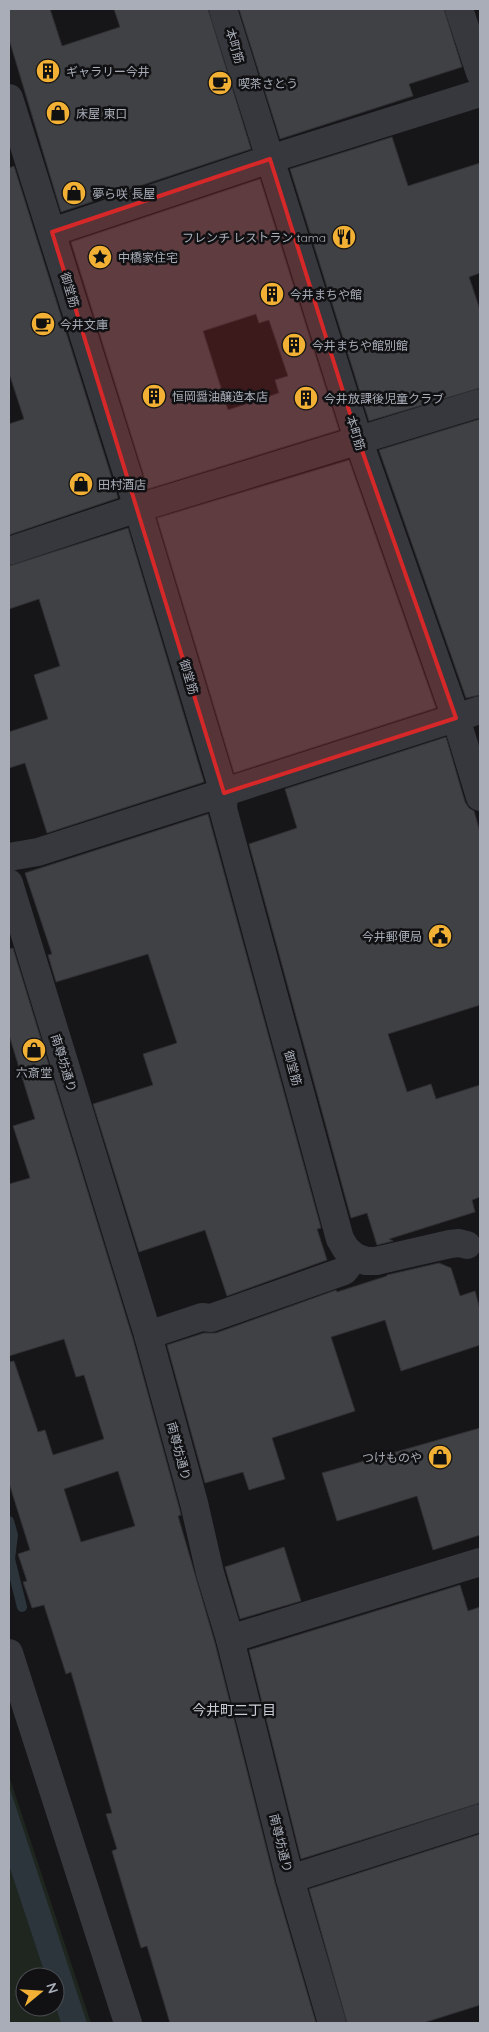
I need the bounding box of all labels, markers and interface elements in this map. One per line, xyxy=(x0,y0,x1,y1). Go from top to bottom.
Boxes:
street label: 本町筋 xyxy=(223,27,247,65)
building icon: ギャラリー今井 xyxy=(35,58,61,84)
place label: ギャラリー今井 xyxy=(66,64,150,79)
cafe icon: 喫茶さとう xyxy=(207,70,233,96)
place label: 喫茶さとう xyxy=(238,76,298,91)
shop icon: 床屋 東口 xyxy=(45,100,71,126)
place label: 床屋 東口 xyxy=(76,106,127,121)
shop icon: 夢ら咲 長屋 xyxy=(61,180,87,206)
place label: 夢ら咲 長屋 xyxy=(92,186,155,201)
restaurant icon: フレンチ レストラン tama xyxy=(331,224,357,250)
place label: フレンチ レストラン tama xyxy=(182,230,326,245)
place icon: 中橋家住宅 xyxy=(87,244,113,270)
place label: 中橋家住宅 xyxy=(118,250,178,265)
street label: 御堂筋 xyxy=(58,271,82,309)
building icon: 今井まちや館 xyxy=(259,281,285,307)
place label: 今井まちや館 xyxy=(290,287,362,302)
cafe icon: 今井文庫 xyxy=(30,311,56,337)
place label: 今井文庫 xyxy=(60,317,108,332)
building icon: 今井まちや館別館 xyxy=(281,332,307,358)
place label: 今井まちや館別館 xyxy=(312,338,408,353)
building icon: 恒岡醤油醸造本店 xyxy=(141,383,167,409)
building icon: 今井放課後児童クラブ xyxy=(293,385,319,411)
place label: 恒岡醤油醸造本店 xyxy=(172,389,268,404)
place label: 今井放課後児童クラブ xyxy=(324,391,444,406)
street label: 本町筋 xyxy=(343,414,369,452)
shop icon: 田村酒店 xyxy=(68,471,94,497)
place label: 田村酒店 xyxy=(98,477,146,492)
street label: 御堂筋 xyxy=(177,658,201,696)
public building icon: 今井郵便局 xyxy=(427,923,453,949)
place label: 今井郵便局 xyxy=(362,929,422,944)
street label: 南尊坊通り xyxy=(48,1032,80,1094)
shop icon: 六斎堂 xyxy=(21,1037,47,1063)
street label: 御堂筋 xyxy=(281,1049,305,1087)
place label: 六斎堂 xyxy=(16,1065,52,1080)
street label: 南尊坊通り xyxy=(164,1420,194,1482)
shop icon: つけものや xyxy=(427,1444,453,1470)
place label: つけものや xyxy=(362,1450,422,1465)
district label: 今井町二丁目 xyxy=(192,1701,276,1719)
street label: 南尊坊通り xyxy=(266,1812,296,1874)
north arrow xyxy=(15,1967,65,2017)
text: N xyxy=(42,1980,63,1996)

